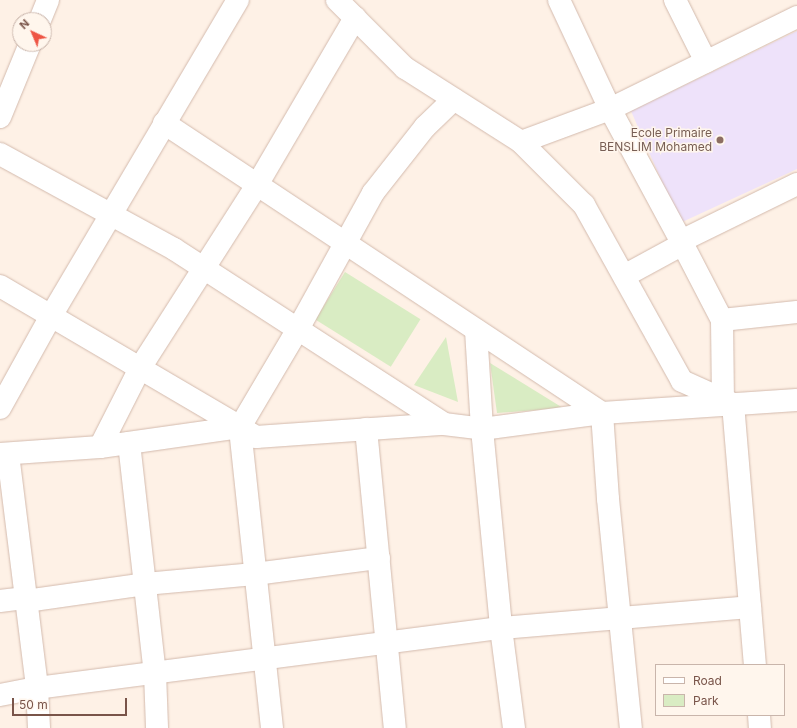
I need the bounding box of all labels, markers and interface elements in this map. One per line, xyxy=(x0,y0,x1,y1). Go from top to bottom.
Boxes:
north arrow xyxy=(12,12,52,52)
text: N xyxy=(16,16,32,32)
place label: Ecole Primaire BENSLIM Mohamed xyxy=(599,126,712,154)
marker: Ecole Primaire BENSLIM Mohamed xyxy=(715,135,725,145)
legend xyxy=(655,664,785,716)
text: Road xyxy=(693,673,722,688)
scale bar xyxy=(14,690,129,716)
text: Park xyxy=(693,693,719,708)
text: 50 m xyxy=(19,697,48,712)

